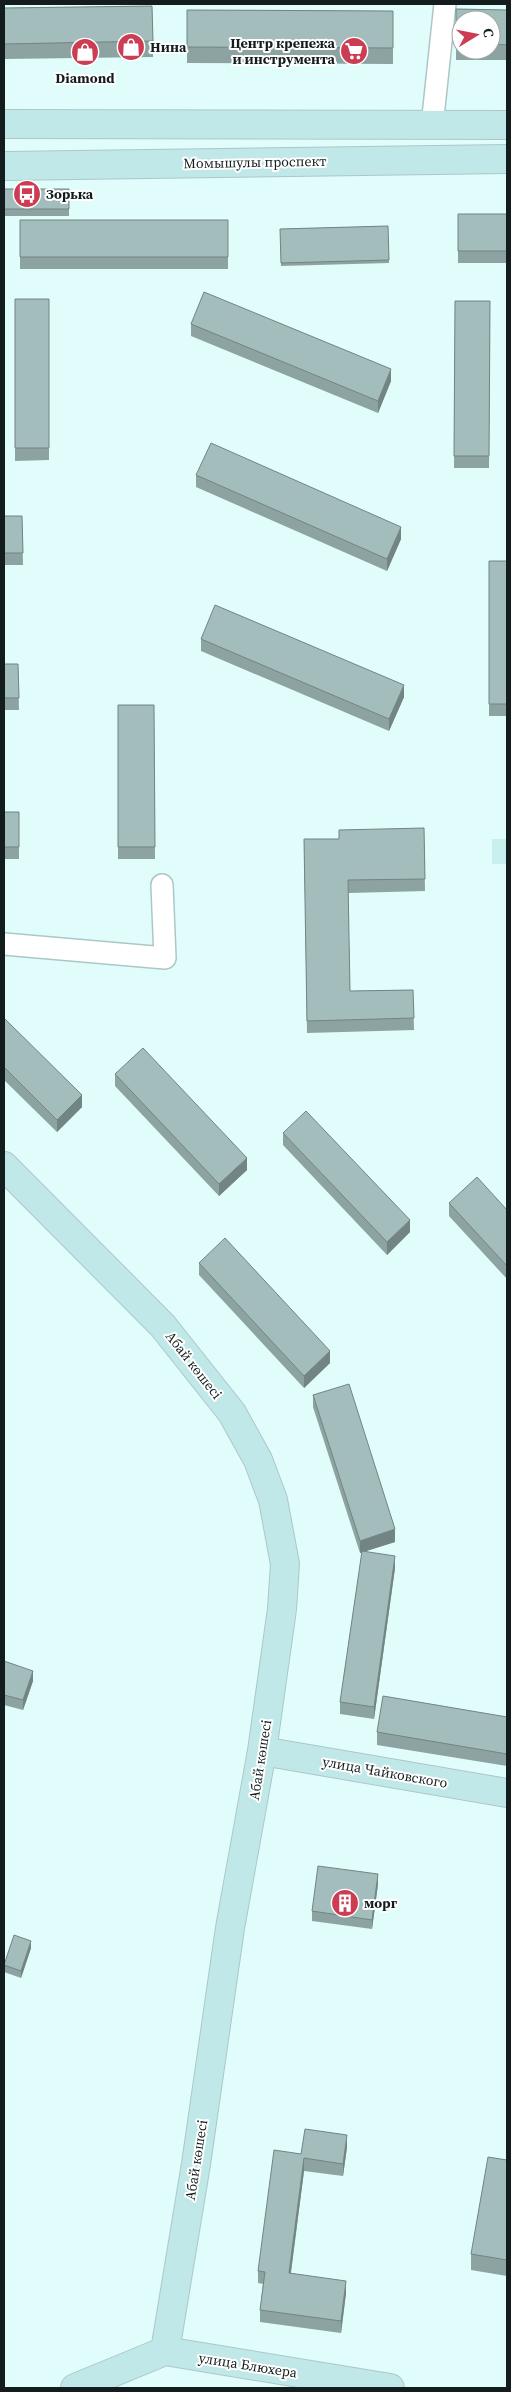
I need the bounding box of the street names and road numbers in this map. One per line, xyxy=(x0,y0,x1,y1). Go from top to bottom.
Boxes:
street label: Момышулы проспект xyxy=(183,151,327,173)
street label: Абай көшесі xyxy=(161,1327,227,1403)
street label: Абай көшесі xyxy=(244,1718,276,1802)
street label: улица Чайковского xyxy=(321,1751,449,1793)
street label: Абай көшесі xyxy=(180,2118,212,2202)
street label: улица Блюхера xyxy=(197,2347,300,2383)

